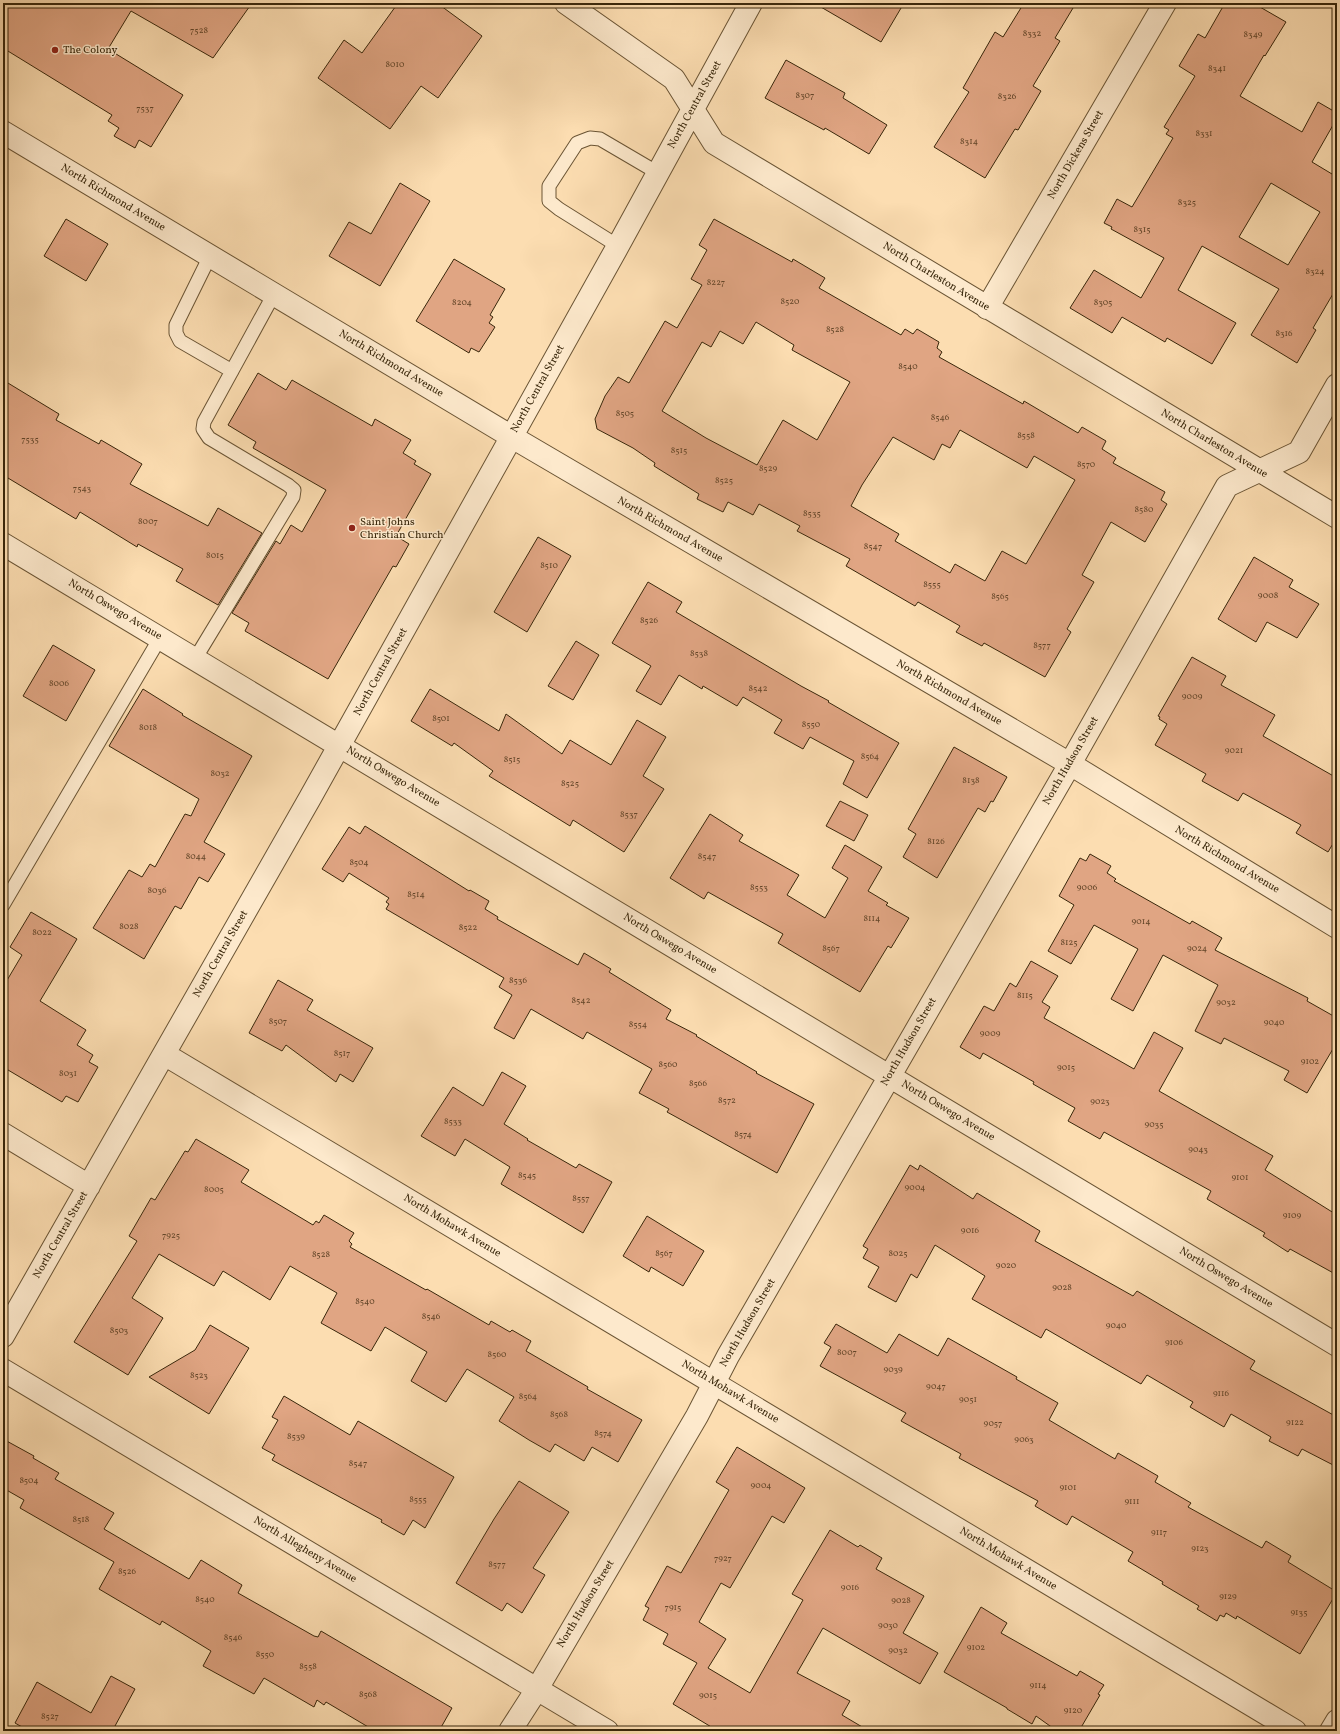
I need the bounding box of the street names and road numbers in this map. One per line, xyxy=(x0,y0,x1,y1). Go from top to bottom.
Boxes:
street label: North Central Street xyxy=(665,58,725,152)
street label: North Dickens Street xyxy=(1044,108,1108,202)
street label: North Richmond Avenue xyxy=(58,161,168,235)
street label: North Charleston Avenue xyxy=(880,239,992,315)
street label: North Richmond Avenue xyxy=(336,327,446,401)
street label: North Central Street xyxy=(508,342,568,436)
street label: North Charleston Avenue xyxy=(1158,406,1270,482)
street label: North Richmond Avenue xyxy=(614,494,726,566)
street label: North Oswego Avenue xyxy=(65,576,165,644)
street label: North Central Street xyxy=(351,625,411,719)
street label: North Richmond Avenue xyxy=(893,657,1005,729)
street label: North Hudson Street xyxy=(1039,714,1103,808)
street label: North Oswego Avenue xyxy=(343,743,443,811)
street label: North Richmond Avenue xyxy=(1172,823,1282,897)
street label: North Central Street xyxy=(190,907,252,1000)
street label: North Oswego Avenue xyxy=(620,910,720,978)
street label: North Hudson Street xyxy=(877,995,941,1089)
street label: North Oswego Avenue xyxy=(898,1077,998,1145)
street label: North Central Street xyxy=(30,1188,92,1281)
street label: North Mohawk Avenue xyxy=(400,1191,504,1261)
street label: North Oswego Avenue xyxy=(1176,1244,1276,1312)
street label: North Hudson Street xyxy=(716,1276,780,1370)
street label: North Mohawk Avenue xyxy=(678,1357,782,1427)
street label: North Allegheny Avenue xyxy=(251,1513,359,1587)
street label: North Mohawk Avenue xyxy=(956,1524,1060,1594)
street label: North Hudson Street xyxy=(554,1557,618,1651)

